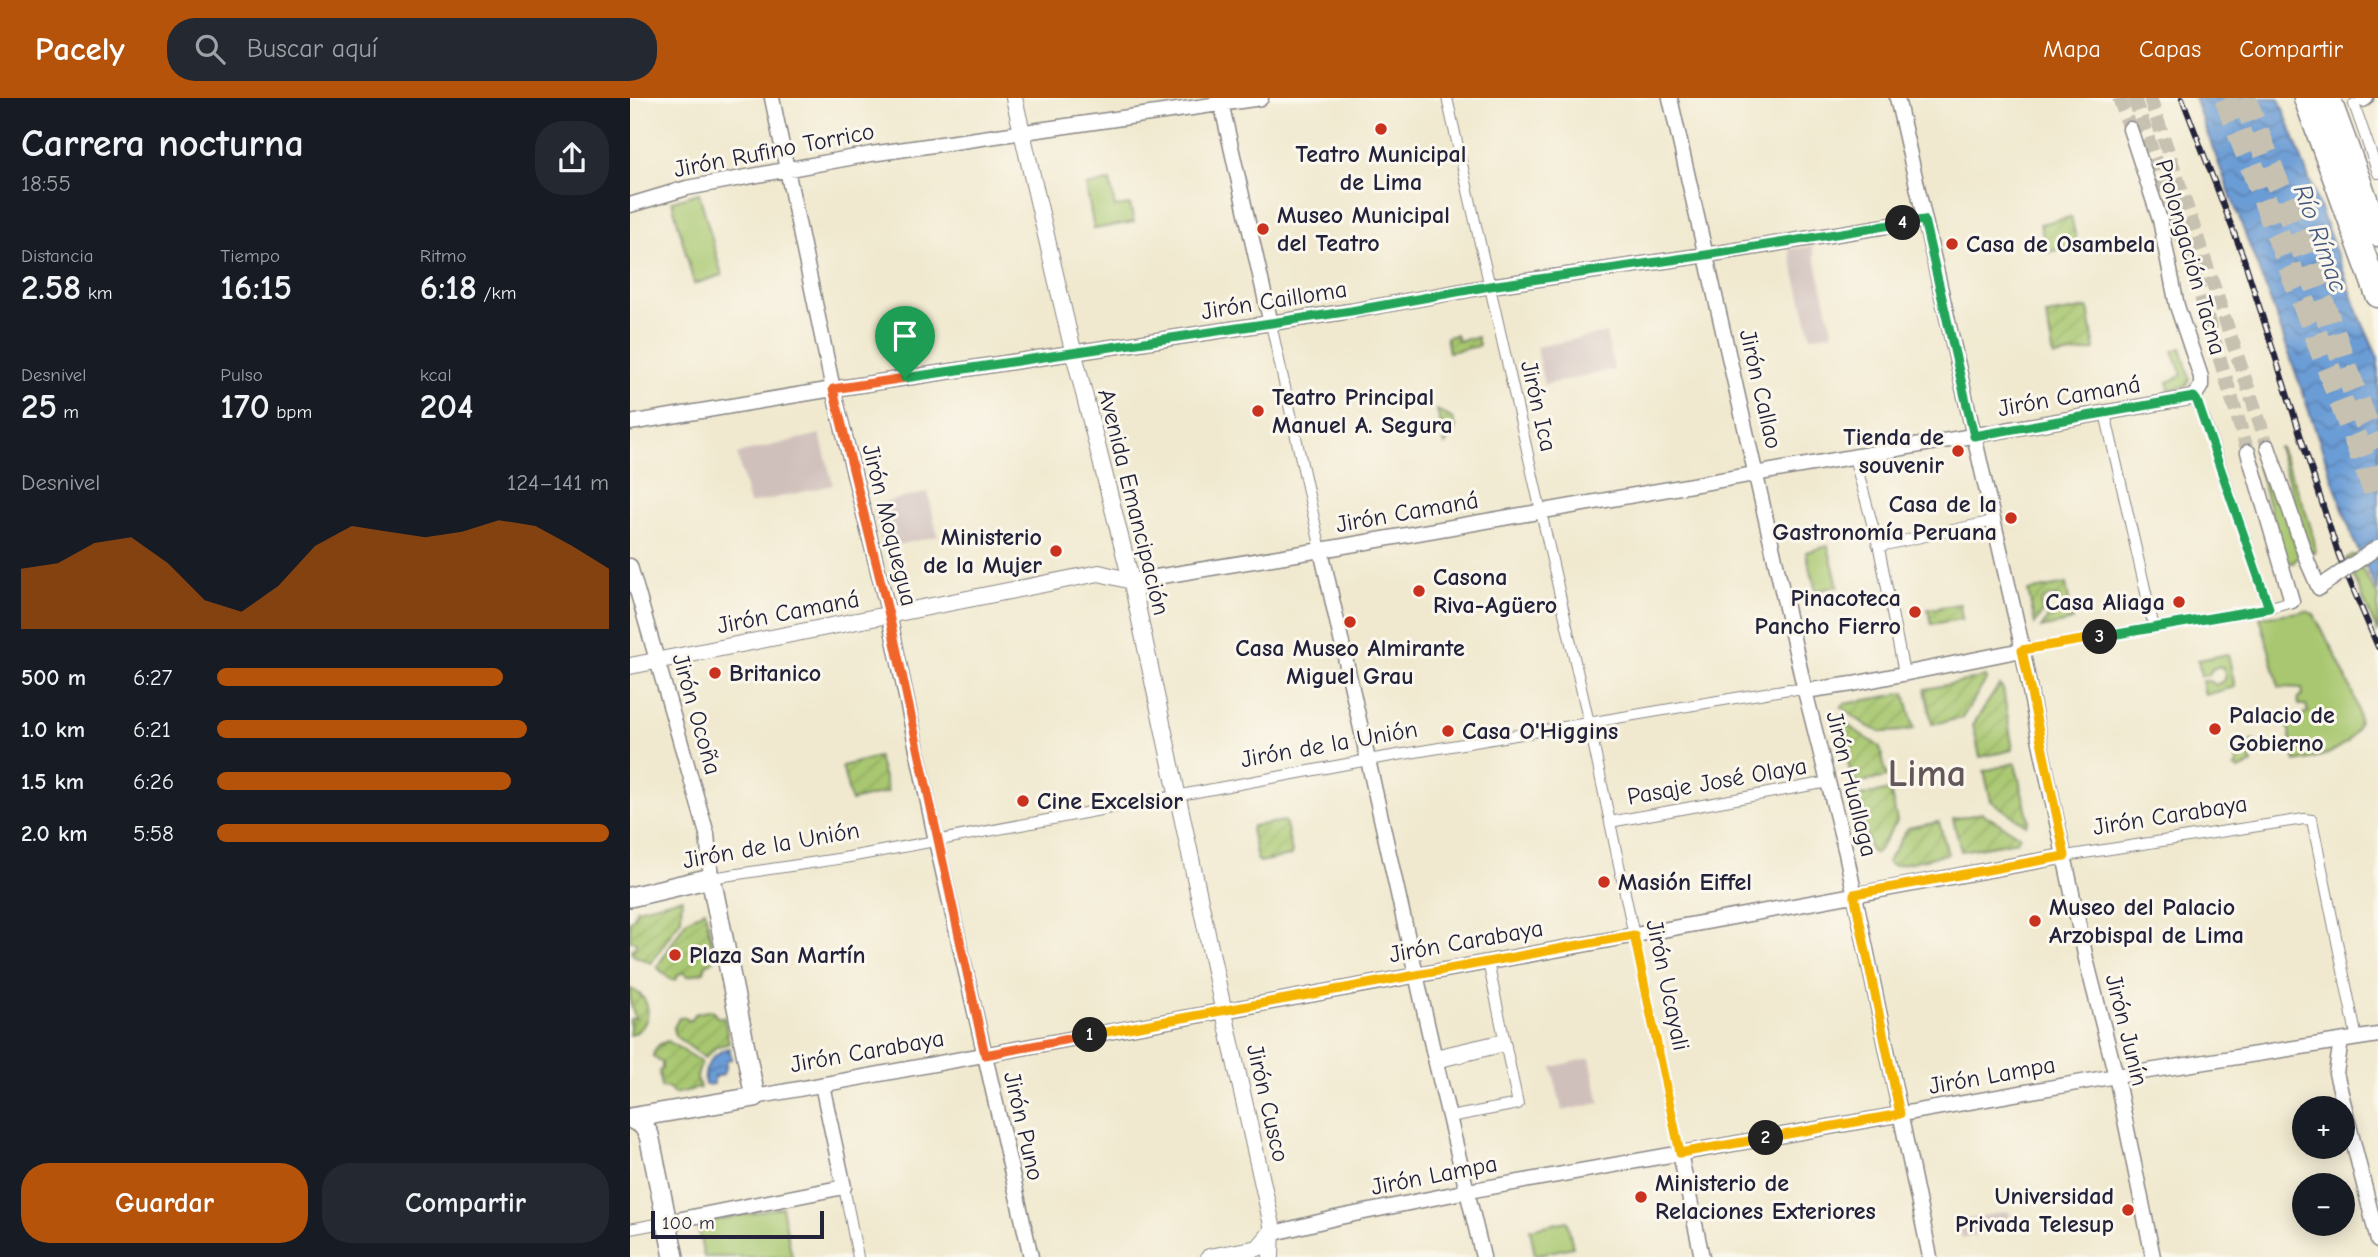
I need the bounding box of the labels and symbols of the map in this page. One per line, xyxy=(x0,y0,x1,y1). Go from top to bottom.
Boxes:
street label: Jirón Rufino Torrico xyxy=(671,117,877,183)
marker: Teatro Municipal de Lima xyxy=(1373,121,1389,137)
place label: Teatro Municipal de Lima xyxy=(1296,140,1466,196)
street label: Prolongación Tacna xyxy=(2150,156,2232,358)
water label: Río Rímac xyxy=(2287,180,2354,297)
place label: Museo Municipal del Teatro xyxy=(1277,201,1450,257)
pin: 4 xyxy=(1886,206,1920,240)
marker: Museo Municipal del Teatro xyxy=(1255,221,1271,237)
place label: Casa de Osambela xyxy=(1966,230,2155,258)
marker: Casa de Osambela xyxy=(1944,236,1960,252)
street label: Jirón Cailloma xyxy=(1199,275,1349,325)
pin xyxy=(875,306,935,378)
street label: Jirón Callao xyxy=(1734,326,1788,452)
street label: Jirón Ica xyxy=(1515,358,1563,454)
street label: Jirón Camaná xyxy=(1996,370,2142,422)
place label: Teatro Principal Manuel A. Segura xyxy=(1272,383,1453,439)
street label: Avenida Emancipación xyxy=(1092,386,1176,618)
marker: Teatro Principal Manuel A. Segura xyxy=(1250,403,1266,419)
place label: Tienda de souvenir xyxy=(1843,423,1944,479)
street label: Jirón Moquegua xyxy=(856,441,924,609)
marker: Tienda de souvenir xyxy=(1950,443,1966,459)
street label: Jirón Camaná xyxy=(1334,486,1480,538)
place label: Casa de la Gastronomía Peruana xyxy=(1772,490,1997,546)
marker: Casa de la Gastronomía Peruana xyxy=(2003,510,2019,526)
place label: Ministerio de la Mujer xyxy=(923,523,1042,579)
marker: Ministerio de la Mujer xyxy=(1048,543,1064,559)
place label: Casona Riva-Agüero xyxy=(1433,563,1557,619)
marker: Casona Riva-Agüero xyxy=(1411,583,1427,599)
street label: Jirón Camaná xyxy=(715,584,861,640)
place label: Pinacoteca Pancho Fierro xyxy=(1755,584,1901,640)
place label: Casa Aliaga xyxy=(2045,588,2165,616)
marker: Casa Aliaga xyxy=(2171,594,2187,610)
marker: Pinacoteca Pancho Fierro xyxy=(1907,604,1923,620)
marker: Casa Museo Almirante Miguel Grau xyxy=(1342,614,1358,630)
pin: 3 xyxy=(2082,620,2118,654)
place label: Casa Museo Almirante Miguel Grau xyxy=(1235,634,1465,690)
street label: Jirón Ocoña xyxy=(666,650,728,778)
place label: Britanico xyxy=(729,659,821,687)
marker: Britanico xyxy=(707,665,723,681)
place label: Palacio de Gobierno xyxy=(2229,701,2335,757)
street label: Jirón Huallaga xyxy=(1820,708,1884,860)
street label: Jirón de la Unión xyxy=(1238,715,1420,773)
place label: Casa O'Higgins xyxy=(1462,717,1618,745)
marker: Palacio de Gobierno xyxy=(2207,721,2223,737)
marker: Casa O'Higgins xyxy=(1440,723,1456,739)
street label: Pasaje José Olaya xyxy=(1625,751,1809,811)
district label: Lima xyxy=(1888,752,1966,796)
place label: Cine Excelsior xyxy=(1037,787,1183,815)
street label: Jirón Carabaya xyxy=(2091,789,2249,841)
marker: Cine Excelsior xyxy=(1015,793,1031,809)
street label: Jirón de la Unión xyxy=(680,816,862,874)
place label: Masión Eiffel xyxy=(1618,868,1752,896)
marker: Masión Eiffel xyxy=(1596,874,1612,890)
place label: Museo del Palacio Arzobispal de Lima xyxy=(2049,893,2244,949)
marker: Museo del Palacio Arzobispal de Lima xyxy=(2027,913,2043,929)
street label: Jirón Carabaya xyxy=(1387,914,1545,968)
street label: Jirón Ucayali xyxy=(1640,917,1696,1053)
place label: Plaza San Martín xyxy=(689,941,866,969)
marker: Plaza San Martín xyxy=(667,947,683,963)
street label: Jirón Junín xyxy=(2100,971,2154,1089)
pin: 1 xyxy=(1072,1018,1107,1052)
street label: Jirón Carabaya xyxy=(788,1024,946,1078)
street label: Jirón Cusco xyxy=(1241,1041,1295,1165)
street label: Jirón Lampa xyxy=(1926,1050,2058,1100)
street label: Jirón Puno xyxy=(998,1069,1050,1183)
pin: 2 xyxy=(1748,1121,1784,1156)
street label: Jirón Lampa xyxy=(1368,1149,1500,1201)
place label: Ministerio de Relaciones Exteriores xyxy=(1655,1169,1876,1225)
place label: Universidad Privada Telesup xyxy=(1955,1182,2114,1238)
marker: Ministerio de Relaciones Exteriores xyxy=(1633,1189,1649,1205)
marker: Universidad Privada Telesup xyxy=(2120,1202,2136,1218)
scale bar xyxy=(651,1208,824,1240)

